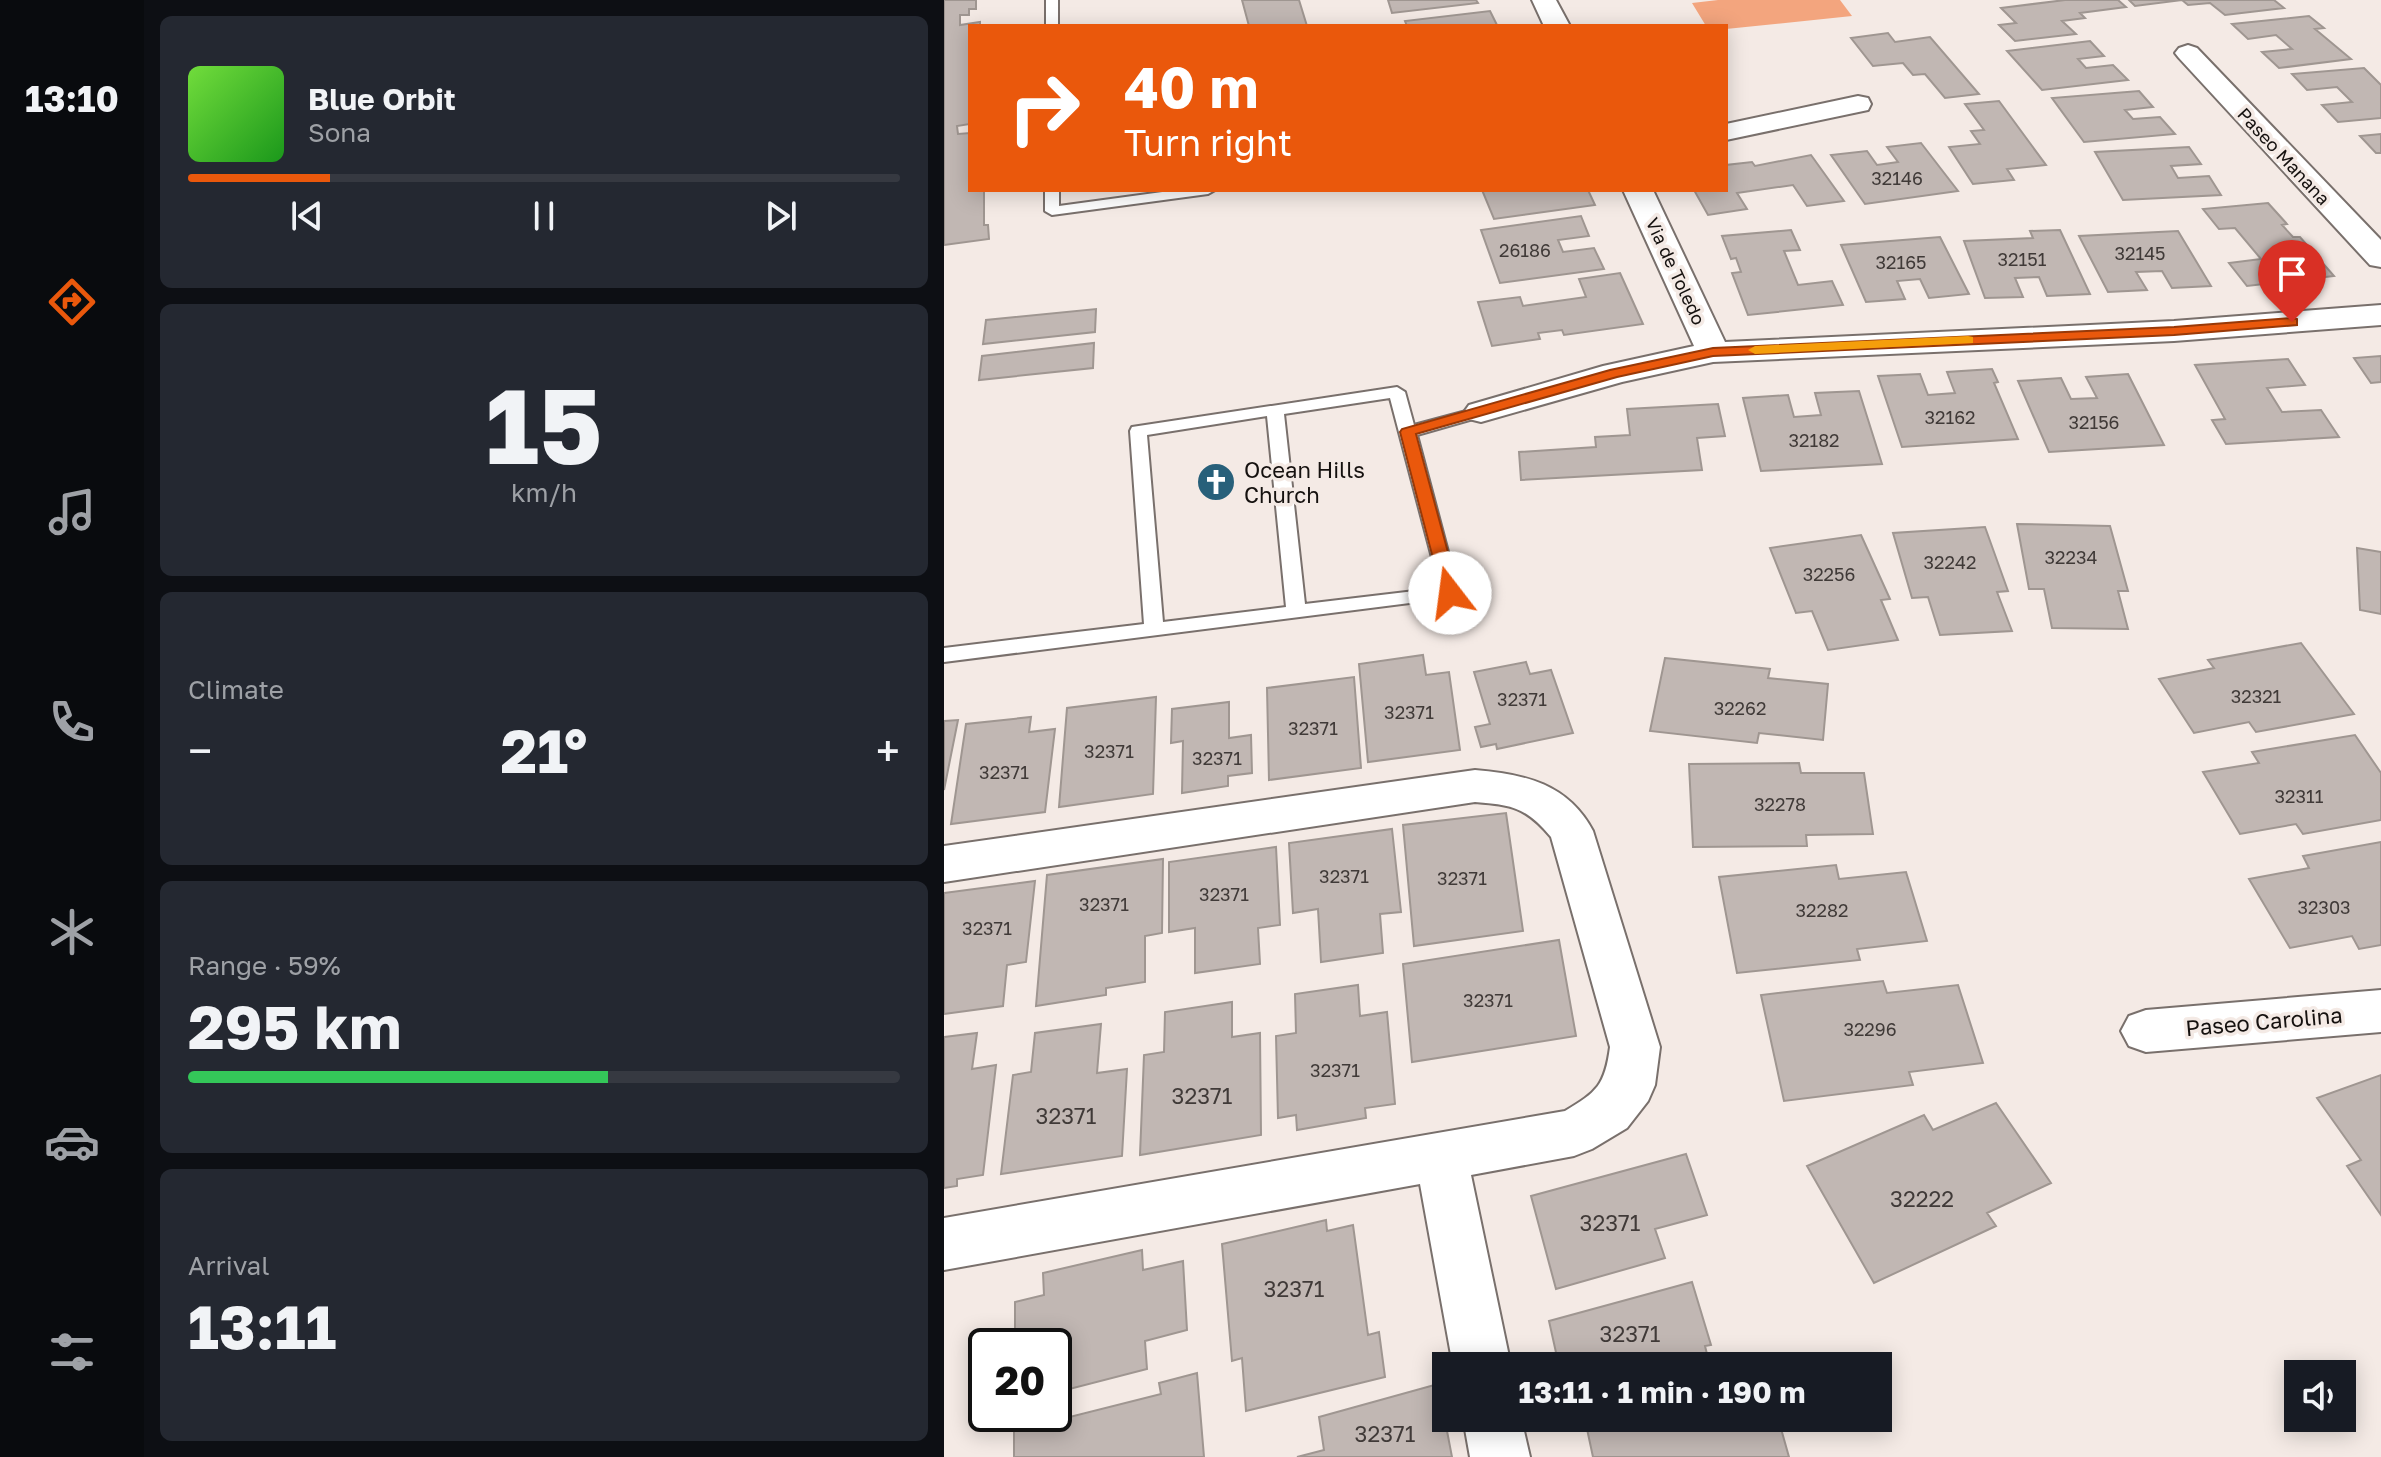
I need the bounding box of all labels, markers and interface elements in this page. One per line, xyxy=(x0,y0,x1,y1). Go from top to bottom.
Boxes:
text: 40 m xyxy=(1124,53,1258,120)
icon: right xyxy=(992,56,1096,160)
text: 13:10 xyxy=(25,77,119,120)
text: Blue Orbit xyxy=(308,81,456,117)
street label: Paseo Manana xyxy=(2233,103,2335,209)
text: Sona xyxy=(308,117,371,148)
text: Turn right xyxy=(1124,121,1292,164)
house number: 32146 xyxy=(1871,167,1923,189)
icon: previous xyxy=(285,194,329,238)
icon: pause xyxy=(522,194,566,238)
icon: next xyxy=(759,194,803,238)
street label: Via de Toledo xyxy=(1642,214,1710,328)
house number: 26186 xyxy=(1499,239,1551,261)
pin xyxy=(2258,240,2326,322)
house number: 32145 xyxy=(2114,242,2166,264)
house number: 32151 xyxy=(1998,248,2047,270)
house number: 32165 xyxy=(1875,251,1927,273)
icon: arrive xyxy=(2270,252,2314,296)
icon: directions xyxy=(44,274,100,330)
text: 15 xyxy=(485,362,603,487)
house number: 32162 xyxy=(1924,406,1976,428)
house number: 32156 xyxy=(2068,411,2120,433)
house number: 32182 xyxy=(1788,429,1840,451)
place label: Ocean Hills Church xyxy=(1244,456,1365,508)
church icon: Ocean Hills Church xyxy=(1195,461,1237,503)
text: km/h xyxy=(511,477,577,508)
icon: music xyxy=(44,484,100,540)
house number: 32234 xyxy=(2045,546,2097,568)
position arrow xyxy=(1408,551,1492,635)
house number: 32242 xyxy=(1924,551,1976,573)
house number: 32256 xyxy=(1803,563,1855,585)
text: Climate xyxy=(188,674,284,705)
house number: 32321 xyxy=(2231,685,2282,707)
house number: 32371 xyxy=(1497,688,1547,710)
icon: phone xyxy=(44,694,100,750)
house number: 32262 xyxy=(1714,697,1766,719)
house number: 32371 xyxy=(1384,701,1434,723)
text: 21° xyxy=(501,714,587,786)
house number: 32371 xyxy=(1288,717,1338,739)
text: − xyxy=(188,724,212,777)
text: + xyxy=(876,724,900,777)
house number: 32371 xyxy=(1084,740,1134,762)
house number: 32371 xyxy=(1192,747,1242,769)
house number: 32371 xyxy=(979,761,1029,783)
house number: 32311 xyxy=(2275,785,2324,807)
house number: 32278 xyxy=(1754,793,1806,815)
house number: 32371 xyxy=(1319,865,1369,887)
house number: 32371 xyxy=(1437,867,1487,889)
house number: 32371 xyxy=(1199,883,1249,905)
house number: 32371 xyxy=(1079,893,1129,915)
house number: 32303 xyxy=(2297,896,2351,918)
house number: 32282 xyxy=(1796,899,1848,921)
icon: climate xyxy=(44,904,100,960)
house number: 32371 xyxy=(962,917,1012,939)
text: Range · 59% xyxy=(188,950,341,981)
house number: 32371 xyxy=(1463,989,1513,1011)
text: 295 km xyxy=(188,990,402,1062)
street label: Paseo Carolina xyxy=(2184,1001,2344,1041)
house number: 32296 xyxy=(1843,1018,1897,1040)
house number: 32371 xyxy=(1310,1059,1360,1081)
house number: 32371 xyxy=(1172,1082,1233,1109)
house number: 32371 xyxy=(1036,1102,1097,1129)
icon: car xyxy=(44,1114,100,1170)
house number: 32222 xyxy=(1890,1185,1954,1212)
house number: 32371 xyxy=(1580,1209,1641,1236)
text: Arrival xyxy=(188,1250,269,1281)
house number: 32371 xyxy=(1264,1275,1325,1302)
text: 13:11 xyxy=(188,1290,337,1362)
house number: 32371 xyxy=(1600,1320,1661,1347)
icon: filters xyxy=(44,1324,100,1380)
speed limit sign: 20 xyxy=(968,1328,1072,1432)
map controls xyxy=(2284,1360,2356,1432)
button: sound xyxy=(2284,1360,2356,1432)
text: 13:11 · 1 min · 190 m xyxy=(1519,1374,1805,1410)
house number: 32371 xyxy=(1355,1420,1416,1447)

